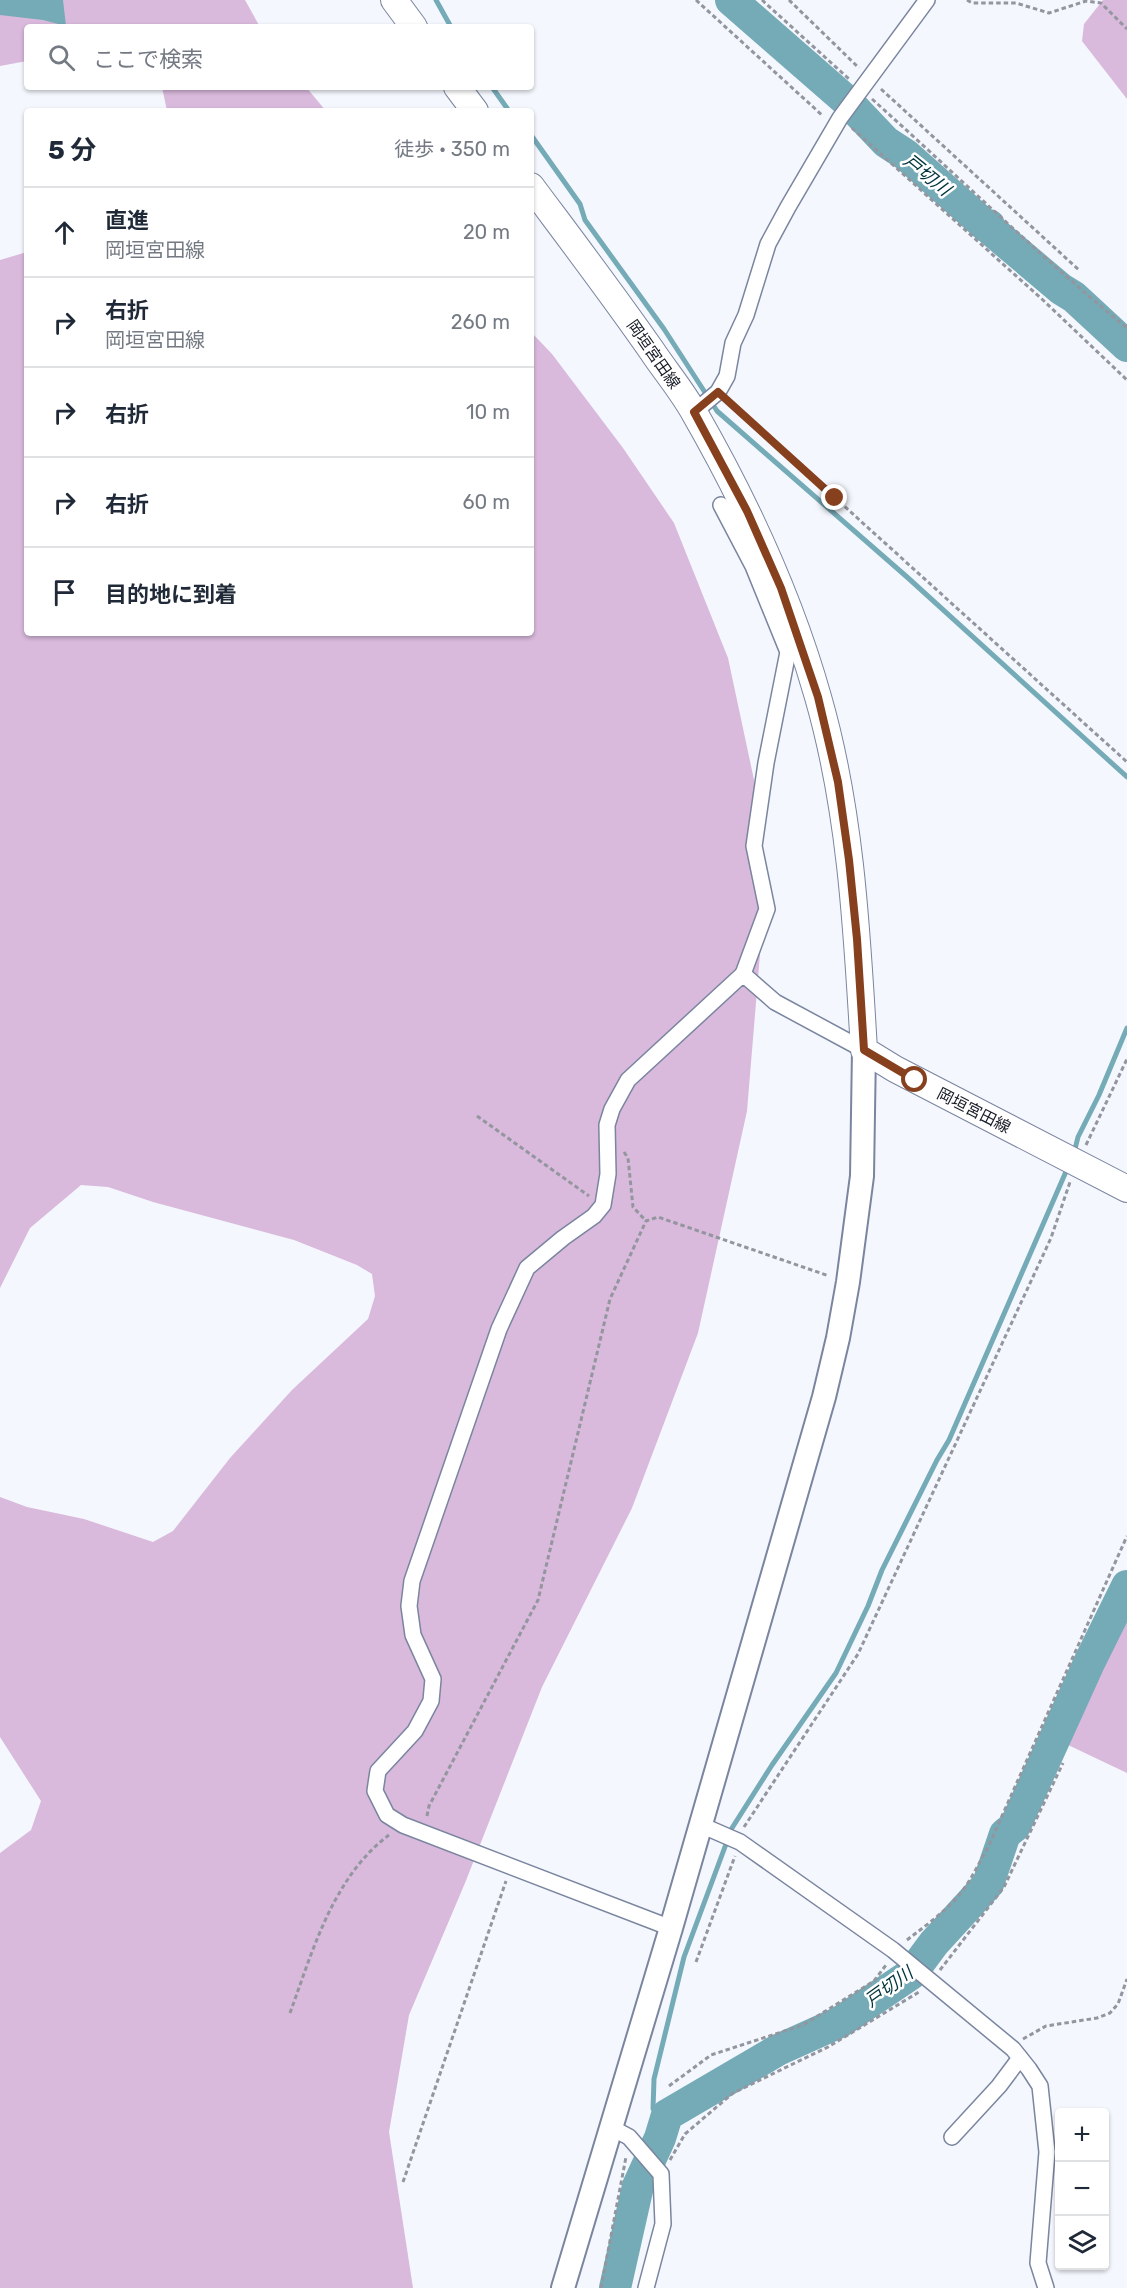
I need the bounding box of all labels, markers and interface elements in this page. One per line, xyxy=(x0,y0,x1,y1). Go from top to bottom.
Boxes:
search box xyxy=(24,24,534,90)
icon: search xyxy=(45,41,78,74)
text: ここで検索 xyxy=(93,46,203,73)
text: 5 分 xyxy=(48,135,96,166)
text: 徒歩 · 350 m xyxy=(394,137,510,161)
water label: 戸切川 xyxy=(899,149,956,202)
text: 直進 xyxy=(105,207,149,234)
icon: ahead xyxy=(48,216,81,249)
text: 20 m xyxy=(463,220,510,244)
text: 岡垣宮田線 xyxy=(105,238,205,262)
text: 右折 xyxy=(105,297,149,324)
icon: right xyxy=(48,306,81,339)
text: 260 m xyxy=(451,310,510,334)
street label: 岡垣宮田線 xyxy=(623,316,684,393)
text: 岡垣宮田線 xyxy=(105,328,205,352)
icon: right xyxy=(48,396,81,429)
text: 10 m xyxy=(466,400,510,424)
text: 右折 xyxy=(105,401,149,428)
route end xyxy=(821,484,847,510)
icon: right xyxy=(48,486,81,519)
text: 60 m xyxy=(463,490,510,514)
text: 右折 xyxy=(105,491,149,518)
icon: arrive xyxy=(48,576,81,609)
text: 目的地に到着 xyxy=(105,581,237,608)
route start xyxy=(901,1066,927,1092)
street label: 岡垣宮田線 xyxy=(934,1084,1014,1137)
water label: 戸切川 xyxy=(861,1961,919,2012)
map controls xyxy=(1055,2108,1109,2270)
button: + xyxy=(1055,2108,1109,2162)
button: − xyxy=(1055,2162,1109,2216)
button: layers xyxy=(1055,2216,1109,2270)

